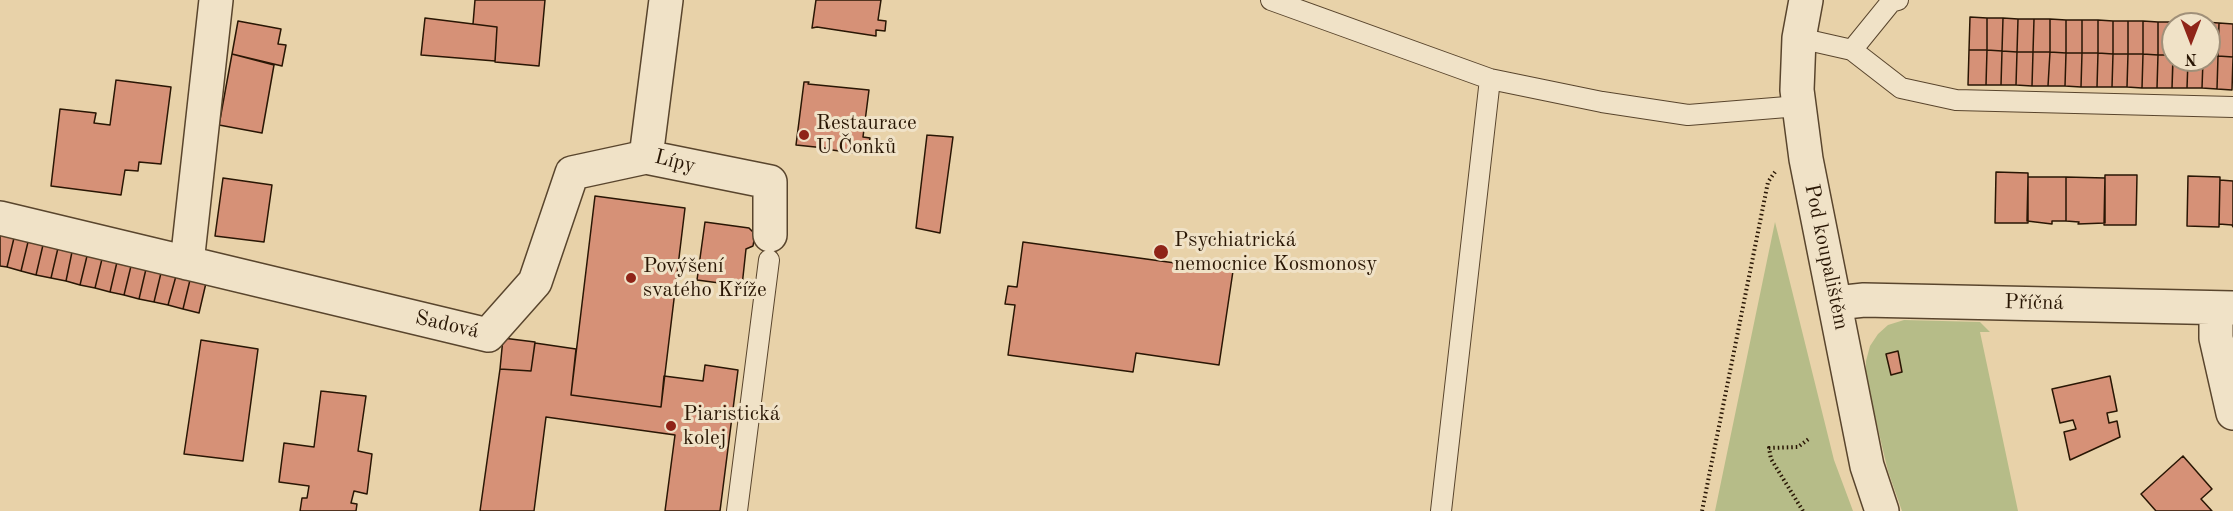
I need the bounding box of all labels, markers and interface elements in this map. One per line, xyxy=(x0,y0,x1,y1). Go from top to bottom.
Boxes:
north arrow xyxy=(2161,12,2221,72)
text: N xyxy=(2185,50,2197,66)
place label: Restaurace U Čonků xyxy=(816,110,917,160)
marker: Restaurace U Čonků xyxy=(797,128,811,142)
street label: Lípy xyxy=(652,145,698,179)
street label: Pod koupalištěm xyxy=(1798,182,1854,332)
place label: Psychiatrická nemocnice Kosmonosy xyxy=(1174,227,1377,277)
marker: Psychiatrická nemocnice Kosmonosy xyxy=(1152,243,1170,261)
place label: Povýšení svatého Kříže xyxy=(643,253,767,303)
marker: Povýšení svatého Kříže xyxy=(624,271,638,285)
street label: Příčná xyxy=(2004,290,2064,316)
street label: Sadová xyxy=(413,305,481,345)
place label: Piaristická kolej xyxy=(683,401,780,451)
marker: Piaristická kolej xyxy=(664,419,678,433)

